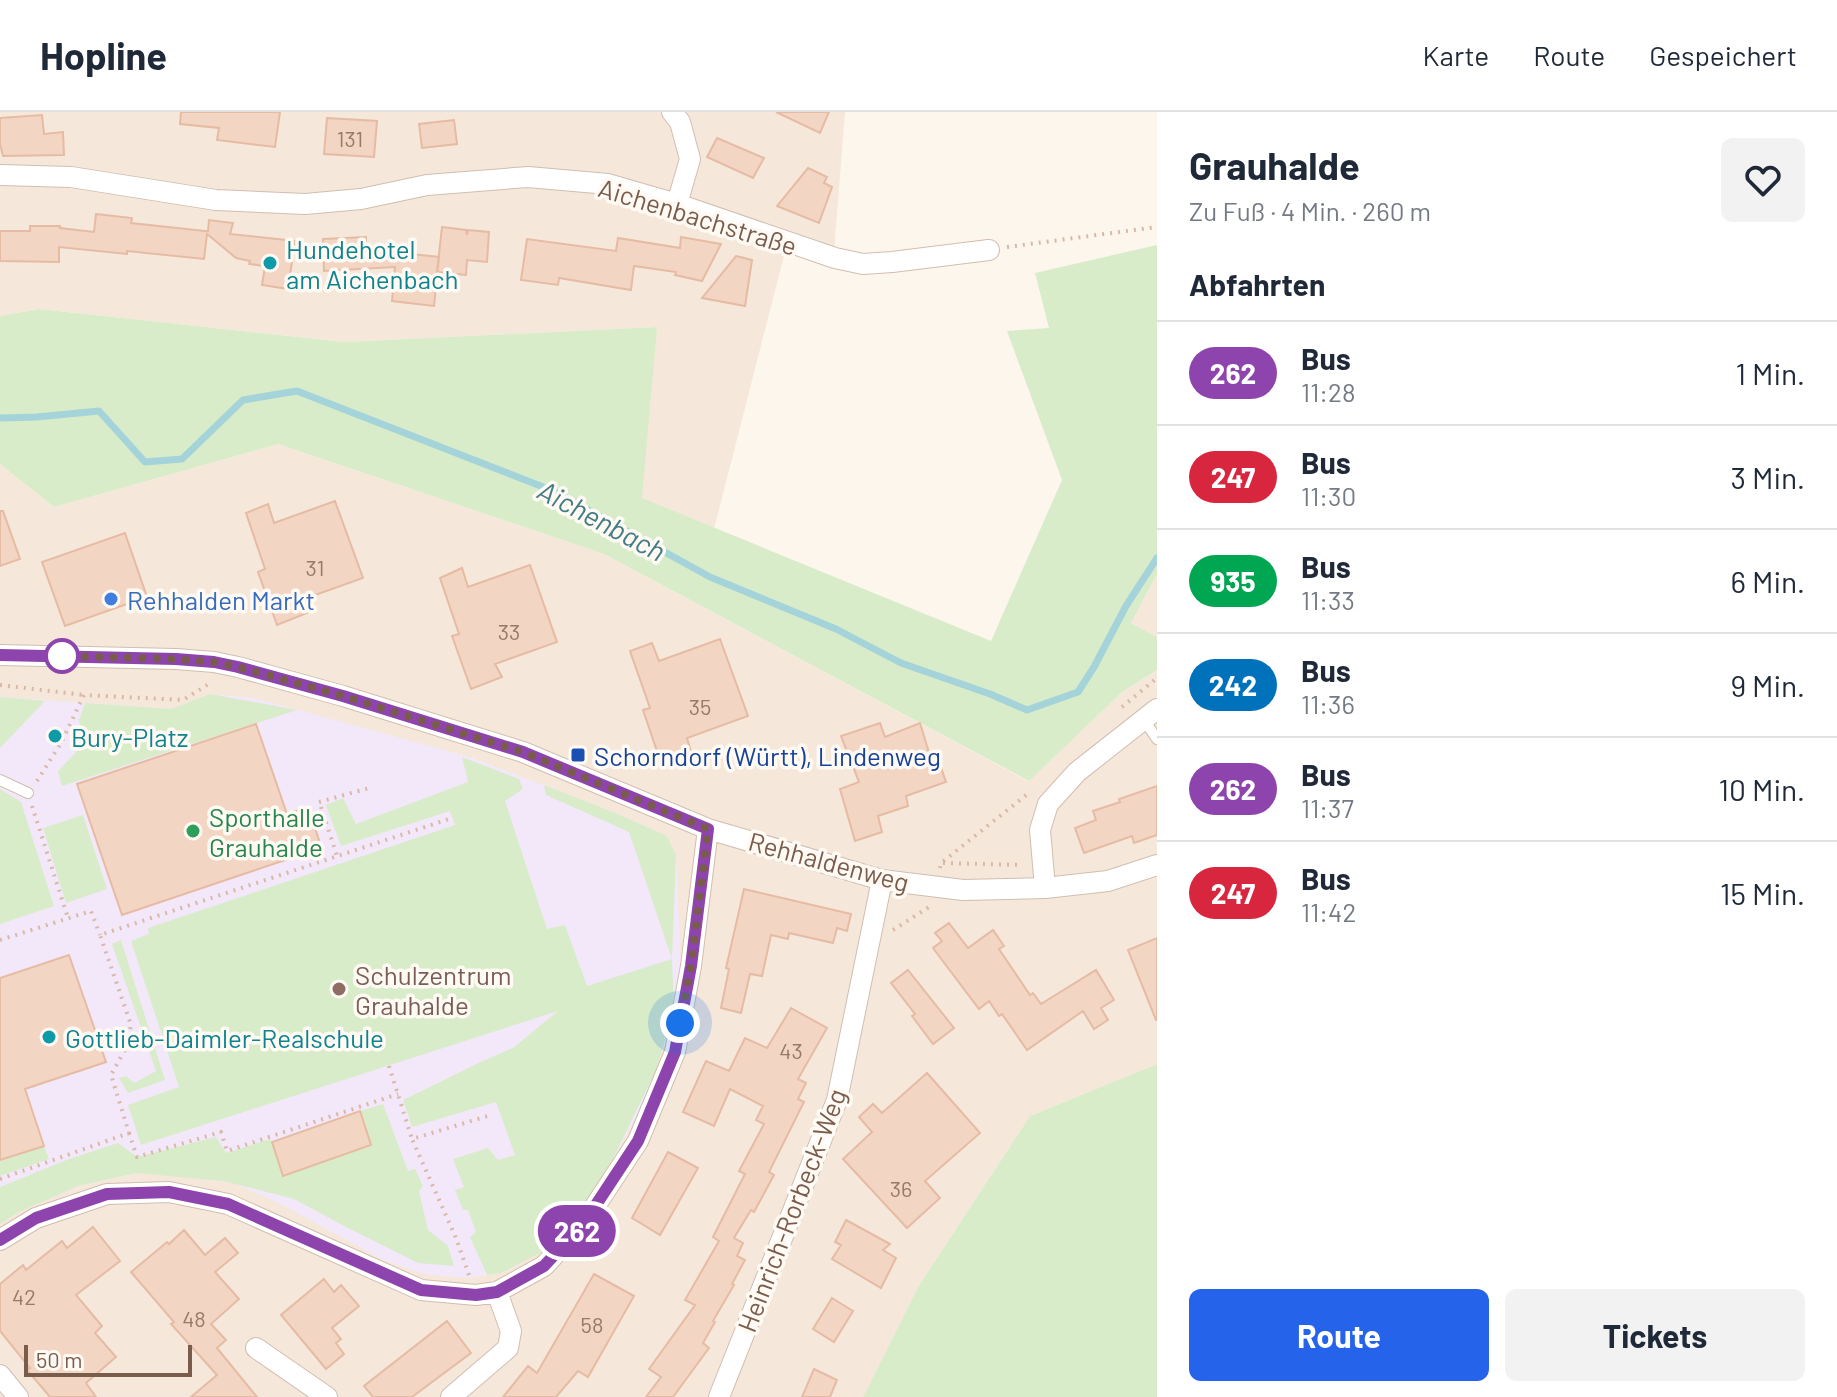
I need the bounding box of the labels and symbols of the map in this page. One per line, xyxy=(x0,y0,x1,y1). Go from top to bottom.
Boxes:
house number: 131 xyxy=(337,125,363,151)
street label: Aichenbachstraße xyxy=(595,171,801,261)
place label: Hundehotel am Aichenbach xyxy=(286,233,459,294)
marker: Hundehotel am Aichenbach xyxy=(261,254,279,272)
water label: Aichenbach xyxy=(532,472,672,568)
house number: 31 xyxy=(306,554,324,580)
place label: Rehhalden Markt xyxy=(127,584,315,615)
marker: Rehhalden Markt xyxy=(102,590,120,608)
house number: 33 xyxy=(498,618,520,644)
unlabelled marker xyxy=(45,639,79,673)
house number: 35 xyxy=(689,693,711,719)
place label: Bury-Platz xyxy=(71,721,188,752)
marker: Bury-Platz xyxy=(46,727,64,745)
place label: Schorndorf (Württ), Lindenweg xyxy=(594,740,941,771)
marker: Schorndorf (Württ), Lindenweg xyxy=(569,746,587,764)
place label: Sporthalle Grauhalde xyxy=(209,801,325,862)
marker: Sporthalle Grauhalde xyxy=(184,822,202,840)
street label: Rehhaldenweg xyxy=(745,825,913,897)
place label: Schulzentrum Grauhalde xyxy=(355,959,511,1020)
marker: Schulzentrum Grauhalde xyxy=(330,980,348,998)
your location xyxy=(660,1003,700,1043)
place label: Gottlieb-Daimler-Realschule xyxy=(65,1022,384,1053)
marker: Gottlieb-Daimler-Realschule xyxy=(40,1028,58,1046)
house number: 43 xyxy=(779,1037,803,1063)
street label: Heinrich-Rorbeck-Weg xyxy=(730,1084,852,1336)
house number: 36 xyxy=(890,1175,912,1201)
line badge: 262 xyxy=(531,1205,623,1257)
house number: 42 xyxy=(12,1283,36,1309)
house number: 48 xyxy=(182,1305,206,1331)
house number: 58 xyxy=(581,1311,603,1337)
scale bar xyxy=(24,1341,192,1377)

